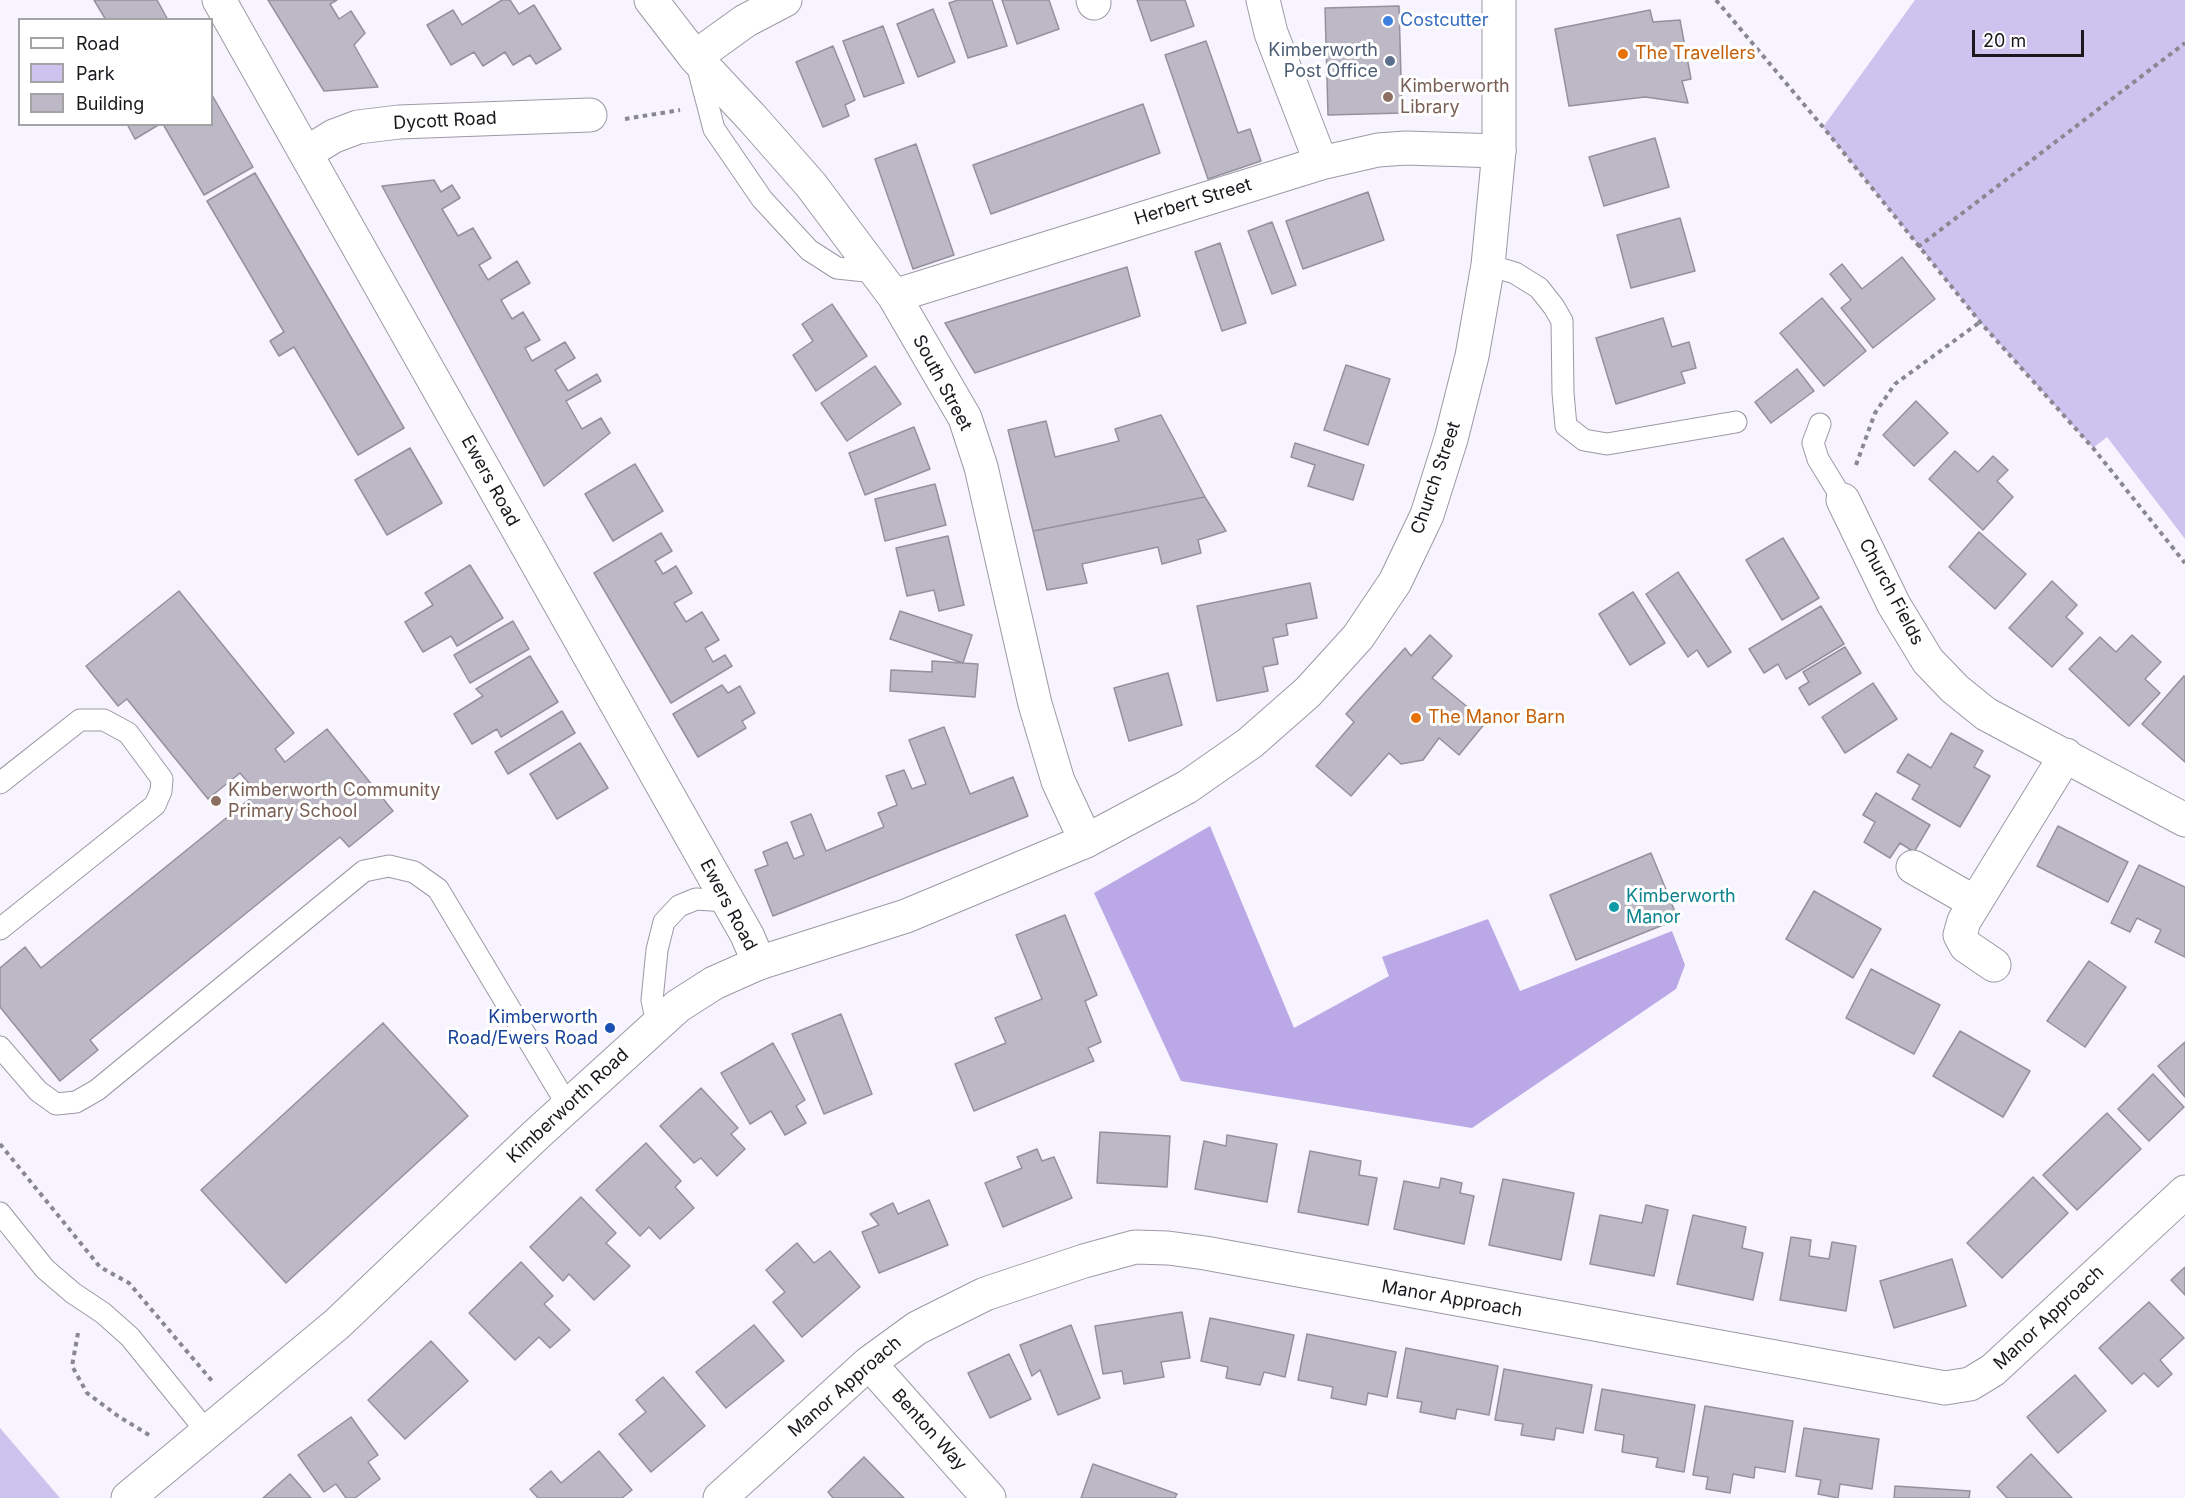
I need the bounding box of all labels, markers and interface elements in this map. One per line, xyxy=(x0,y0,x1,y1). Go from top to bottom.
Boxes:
place label: Costcutter xyxy=(1400,10,1489,32)
marker: Costcutter xyxy=(1381,14,1395,28)
legend xyxy=(18,18,213,126)
scale bar xyxy=(1975,18,2088,56)
text: 20 m xyxy=(1983,30,2026,51)
text: Road xyxy=(76,33,119,54)
place label: Kimberworth Post Office xyxy=(1268,40,1378,82)
place label: The Travellers xyxy=(1635,43,1756,65)
marker: The Travellers xyxy=(1616,47,1630,61)
marker: Kimberworth Post Office xyxy=(1383,54,1397,68)
text: Park xyxy=(76,63,115,84)
place label: Kimberworth Library xyxy=(1400,76,1510,118)
marker: Kimberworth Library xyxy=(1381,90,1395,104)
text: Building xyxy=(76,93,144,114)
street label: Dycott Road xyxy=(393,108,497,134)
street label: Herbert Street xyxy=(1132,174,1254,230)
street label: South Street xyxy=(908,331,976,435)
street label: Church Street xyxy=(1407,419,1465,537)
street label: Ewers Road xyxy=(456,432,524,530)
street label: Church Fields xyxy=(1854,535,1928,649)
place label: The Manor Barn xyxy=(1428,707,1565,729)
marker: The Manor Barn xyxy=(1409,711,1423,725)
place label: Kimberworth Community Primary School xyxy=(228,780,440,822)
marker: Kimberworth Community Primary School xyxy=(209,794,223,808)
street label: Ewers Road xyxy=(695,856,761,954)
place label: Kimberworth Manor xyxy=(1626,886,1736,928)
marker: Kimberworth Manor xyxy=(1607,900,1621,914)
place label: Kimberworth Road/Ewers Road xyxy=(448,1007,598,1050)
marker: Kimberworth Road/Ewers Road xyxy=(603,1021,617,1035)
street label: Kimberworth Road xyxy=(503,1044,633,1168)
street label: Manor Approach xyxy=(1989,1261,2109,1375)
street label: Manor Approach xyxy=(1380,1276,1524,1322)
street label: Manor Approach xyxy=(784,1332,906,1442)
street label: Benton Way xyxy=(887,1385,971,1475)

